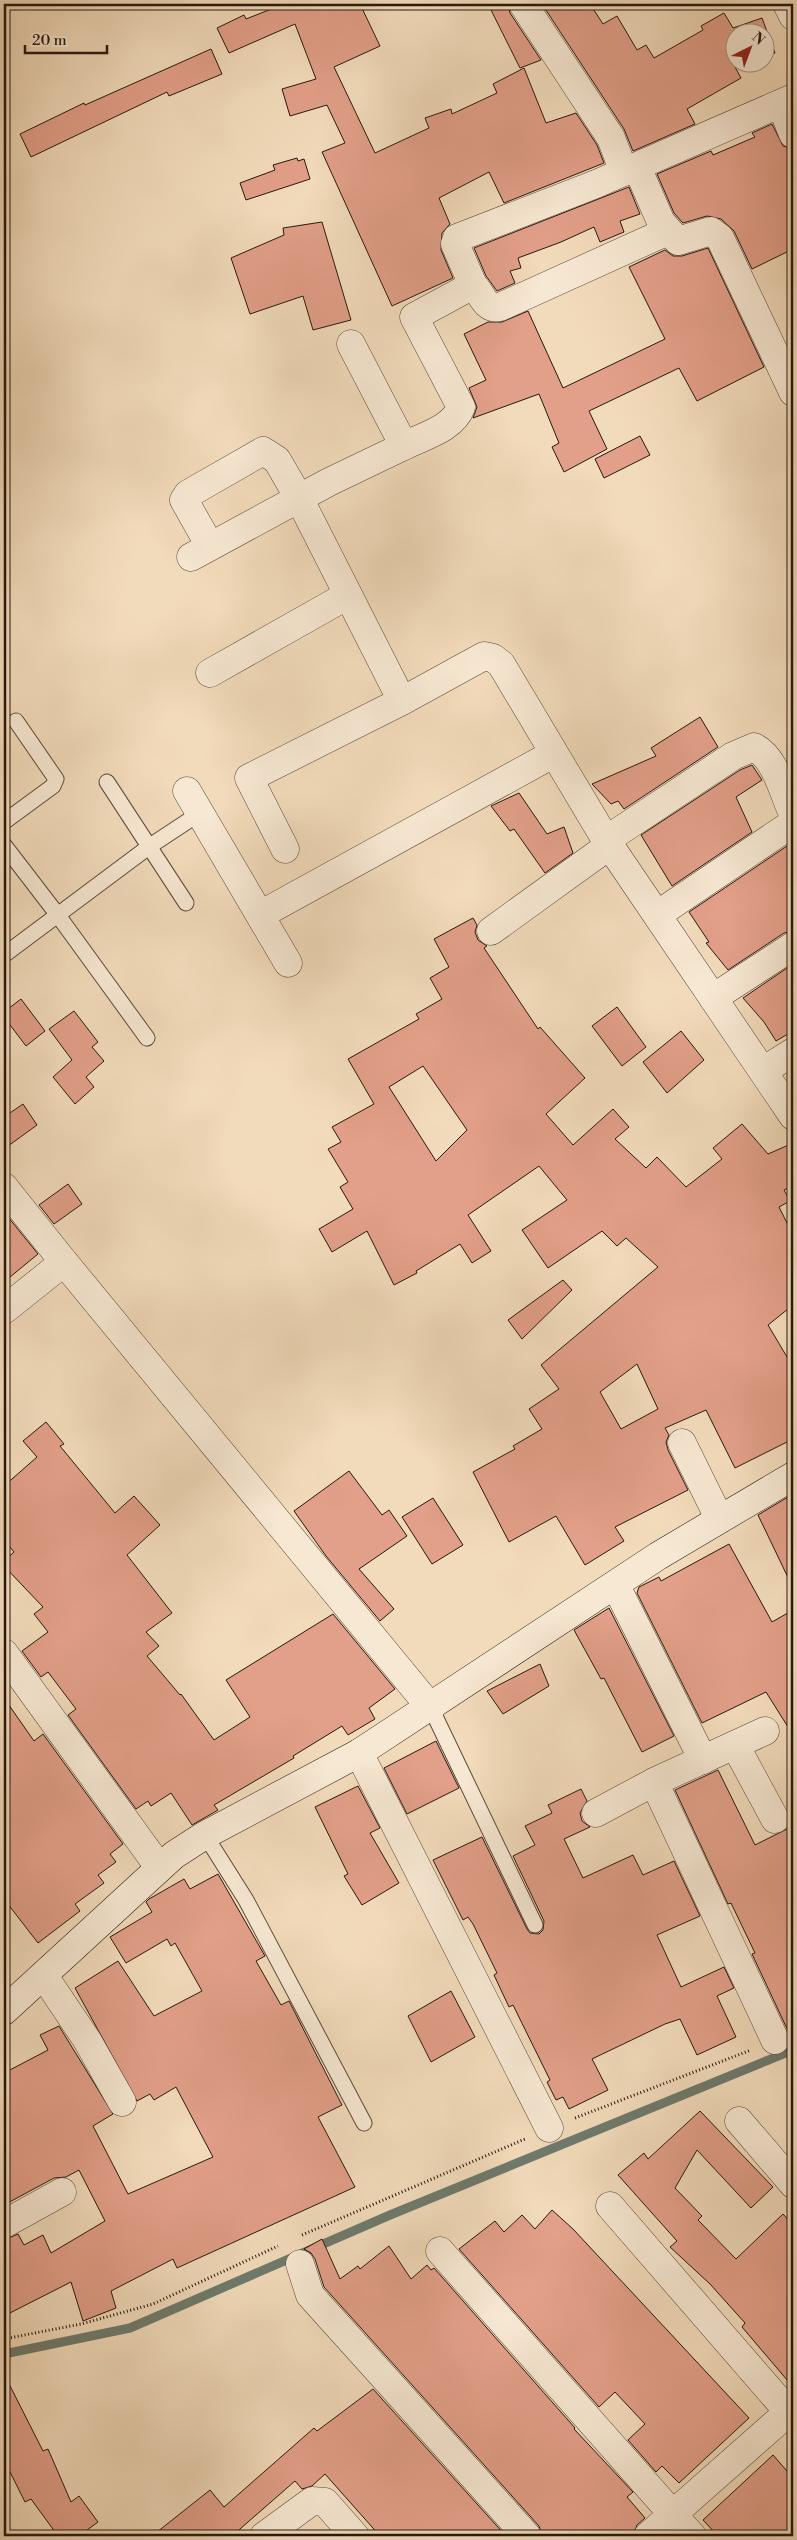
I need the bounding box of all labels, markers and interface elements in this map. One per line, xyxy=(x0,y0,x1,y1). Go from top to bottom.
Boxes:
scale bar xyxy=(25,22,108,54)
north arrow xyxy=(724,22,774,72)
text: N xyxy=(748,29,768,49)
text: 20 m xyxy=(32,31,67,50)

